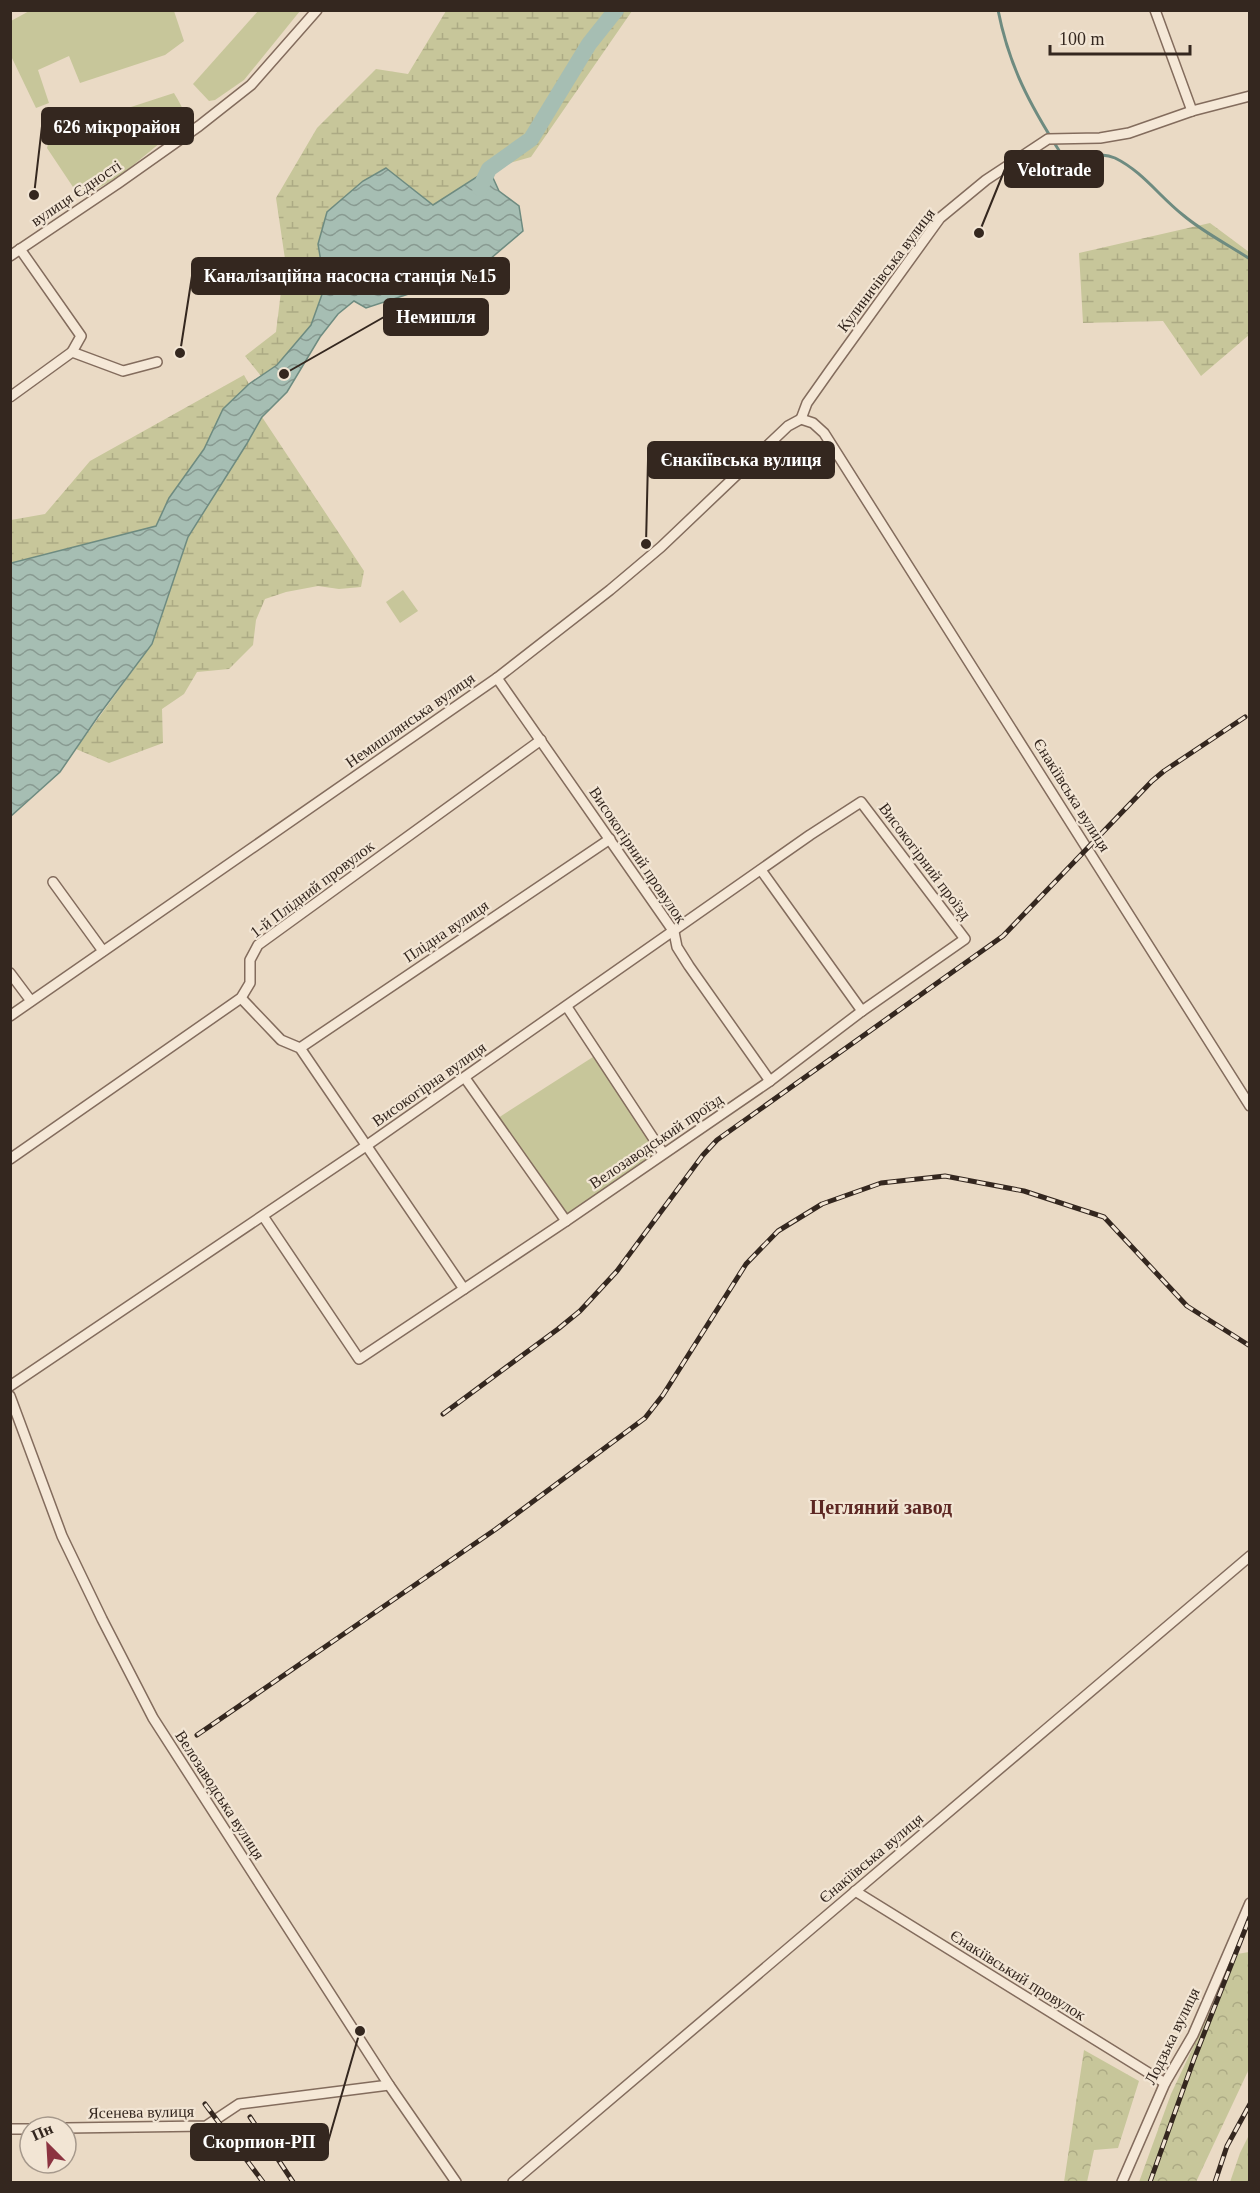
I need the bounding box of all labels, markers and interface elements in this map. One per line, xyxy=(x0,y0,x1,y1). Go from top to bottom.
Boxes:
scale bar xyxy=(1050,18,1190,56)
text: 100 m xyxy=(1059,29,1105,49)
callout: 626 мікрорайон xyxy=(42,108,193,144)
text: 626 мікрорайон xyxy=(54,117,180,137)
callout: Velotrade xyxy=(1005,151,1103,187)
street label: вулиця Єдності xyxy=(28,156,125,230)
text: Velotrade xyxy=(1017,160,1091,180)
street label: Кулиничівська вулиця xyxy=(834,204,939,336)
callout: Каналізаційна насосна станція №15 xyxy=(192,258,509,294)
text: Каналізаційна насосна станція №15 xyxy=(204,266,496,286)
callout: Немишля xyxy=(384,299,488,335)
text: Немишля xyxy=(396,307,476,327)
callout: Єнакіївська вулиця xyxy=(648,442,834,478)
text: Єнакіївська вулиця xyxy=(660,450,822,470)
street label: Немишлянська вулиця xyxy=(342,669,479,772)
street label: Єнакіївська вулиця xyxy=(1029,735,1114,856)
street label: Високогірний провулок xyxy=(585,784,690,927)
street label: Високогірний проїзд xyxy=(875,800,974,923)
street label: 1-й Плідний провулок xyxy=(247,837,378,942)
street label: Плідна вулиця xyxy=(400,896,493,966)
street label: Високогірна вулиця xyxy=(369,1038,490,1130)
street label: Велозаводський проїзд xyxy=(586,1090,726,1193)
district label: Цегляний завод xyxy=(810,1496,952,1519)
street label: Велозаводська вулиця xyxy=(171,1727,268,1864)
street label: Єнакіївська вулиця xyxy=(816,1809,927,1907)
street label: Єнакіївський провулок xyxy=(947,1926,1089,2025)
street label: Лодзька вулиця xyxy=(1141,1984,1204,2088)
street label: Ясенева вулиця xyxy=(88,2103,195,2122)
north arrow xyxy=(18,2115,78,2175)
text: Пн xyxy=(29,2120,55,2144)
callout: Скорпион-РП xyxy=(191,2124,328,2160)
text: Скорпион-РП xyxy=(202,2132,316,2152)

